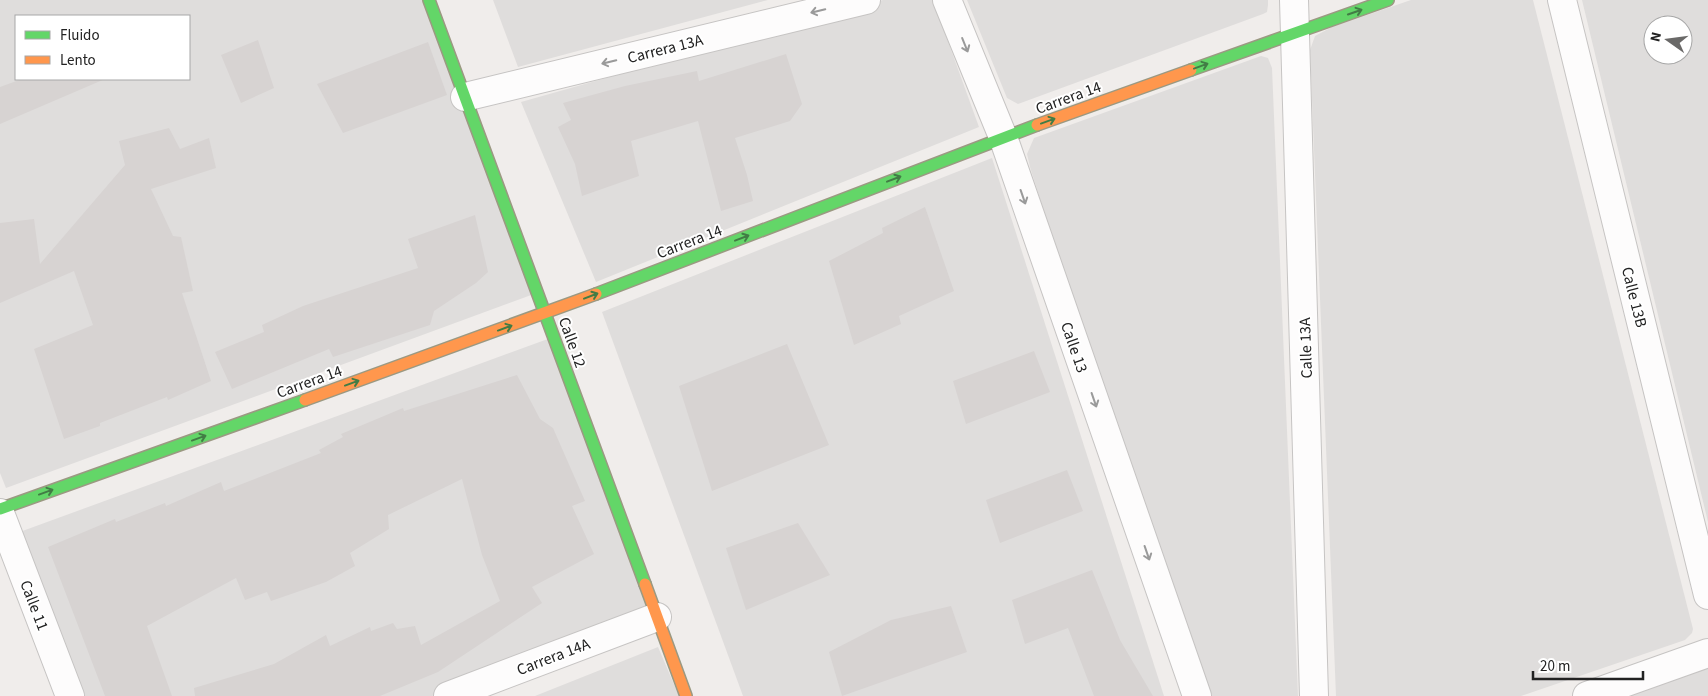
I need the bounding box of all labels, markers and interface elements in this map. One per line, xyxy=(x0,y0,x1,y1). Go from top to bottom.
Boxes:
one-way arrow xyxy=(811,7,827,16)
one-way arrow xyxy=(1346,7,1362,16)
legend xyxy=(15,15,190,80)
north arrow xyxy=(1643,15,1693,65)
text: Fluido xyxy=(60,25,100,46)
street label: Carrera 13A xyxy=(625,29,706,69)
text: N xyxy=(1646,30,1667,44)
one-way arrow xyxy=(961,37,970,52)
text: Lento xyxy=(60,50,96,71)
one-way arrow xyxy=(602,58,618,67)
one-way arrow xyxy=(1193,61,1209,70)
street label: Carrera 14 xyxy=(1032,76,1104,120)
one-way arrow xyxy=(1040,116,1056,125)
one-way arrow xyxy=(886,174,901,183)
one-way arrow xyxy=(1019,189,1028,204)
street label: Carrera 14 xyxy=(653,219,725,264)
one-way arrow xyxy=(734,233,749,242)
street label: Calle 13B xyxy=(1616,265,1652,330)
one-way arrow xyxy=(582,291,598,300)
street label: Calle 12 xyxy=(553,314,591,371)
street label: Calle 13A xyxy=(1294,317,1318,379)
street label: Calle 13 xyxy=(1055,319,1093,376)
one-way arrow xyxy=(497,323,512,332)
street label: Carrera 14 xyxy=(273,360,345,404)
one-way arrow xyxy=(344,378,359,387)
one-way arrow xyxy=(1090,392,1099,407)
one-way arrow xyxy=(191,433,206,442)
one-way arrow xyxy=(38,487,54,497)
one-way arrow xyxy=(1143,545,1152,561)
street label: Calle 11 xyxy=(14,577,54,634)
street label: Carrera 14A xyxy=(513,633,594,681)
scale bar xyxy=(1533,648,1643,680)
text: 20 m xyxy=(1540,656,1570,677)

